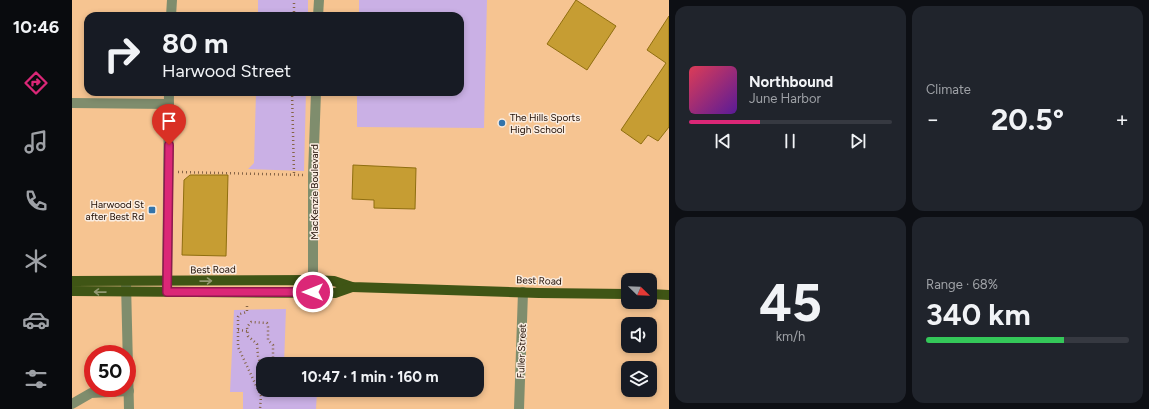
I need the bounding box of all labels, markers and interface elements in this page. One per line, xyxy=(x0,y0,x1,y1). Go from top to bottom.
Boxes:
text: 10:46 xyxy=(13,16,59,38)
text: 80 m xyxy=(162,26,228,60)
icon: right xyxy=(96,28,148,80)
text: Harwood Street xyxy=(162,60,291,82)
icon: directions xyxy=(22,69,50,97)
text: Northbound xyxy=(749,73,833,91)
text: Climate xyxy=(926,82,971,97)
text: June Harbor xyxy=(749,91,821,106)
text: 20.5° xyxy=(991,101,1064,138)
pin xyxy=(152,104,186,145)
text: − xyxy=(926,106,940,133)
text: + xyxy=(1115,106,1129,133)
icon: arrive xyxy=(158,110,180,132)
place label: The Hills Sports High School xyxy=(510,111,580,136)
marker: The Hills Sports High School xyxy=(497,118,507,128)
icon: music xyxy=(22,128,50,156)
icon: previous xyxy=(712,130,734,152)
icon: pause xyxy=(779,130,801,152)
icon: next xyxy=(847,130,869,152)
street label: MacKenzie Boulevard xyxy=(308,144,321,240)
icon: phone xyxy=(22,187,50,215)
place label: Harwood St after Best Rd xyxy=(86,198,144,223)
marker: Harwood St after Best Rd xyxy=(147,205,157,215)
icon: climate xyxy=(22,247,50,275)
street label: Best Road xyxy=(190,263,236,276)
position arrow xyxy=(292,271,334,313)
text: 45 xyxy=(759,272,822,334)
street label: Best Road xyxy=(516,273,562,288)
north arrow xyxy=(621,273,657,309)
map controls xyxy=(621,273,657,397)
one-way arrow xyxy=(199,277,212,285)
text: Range · 68% xyxy=(926,277,998,292)
one-way arrow xyxy=(94,288,107,296)
text: 340 km xyxy=(926,296,1031,333)
icon: car xyxy=(22,306,50,334)
button: sound xyxy=(621,317,657,353)
street label: Fuller Street xyxy=(514,323,529,379)
text: km/h xyxy=(776,329,805,344)
speed limit sign: 50 xyxy=(84,345,136,397)
button: layers xyxy=(621,361,657,397)
icon: filters xyxy=(22,365,50,393)
text: 10:47 · 1 min · 160 m xyxy=(301,368,439,386)

